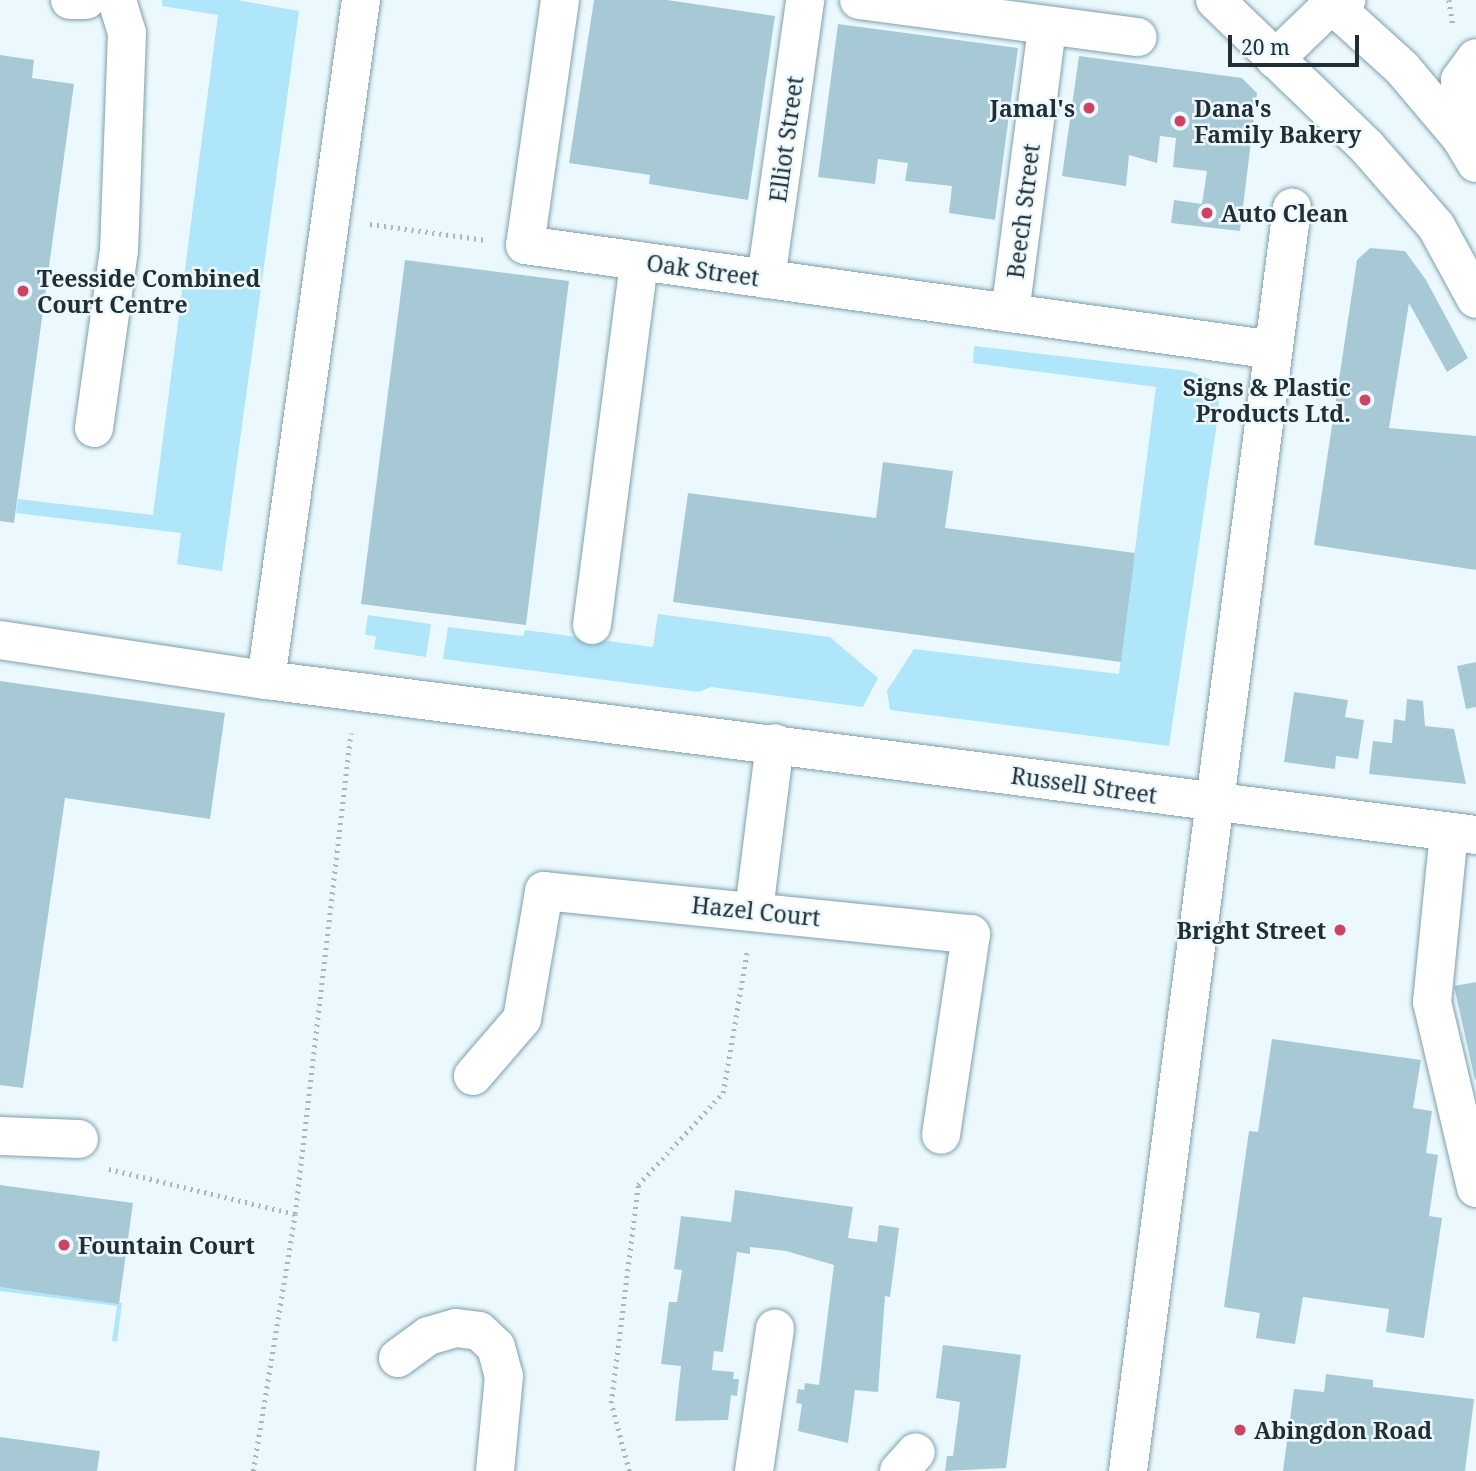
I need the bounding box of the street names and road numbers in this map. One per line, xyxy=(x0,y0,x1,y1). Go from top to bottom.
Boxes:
street label: Elliot Street xyxy=(763,74,809,204)
street label: Beech Street xyxy=(1001,142,1045,280)
street label: Oak Street xyxy=(645,248,761,292)
street label: Russell Street xyxy=(1009,761,1159,809)
street label: Hazel Court xyxy=(690,891,822,931)

